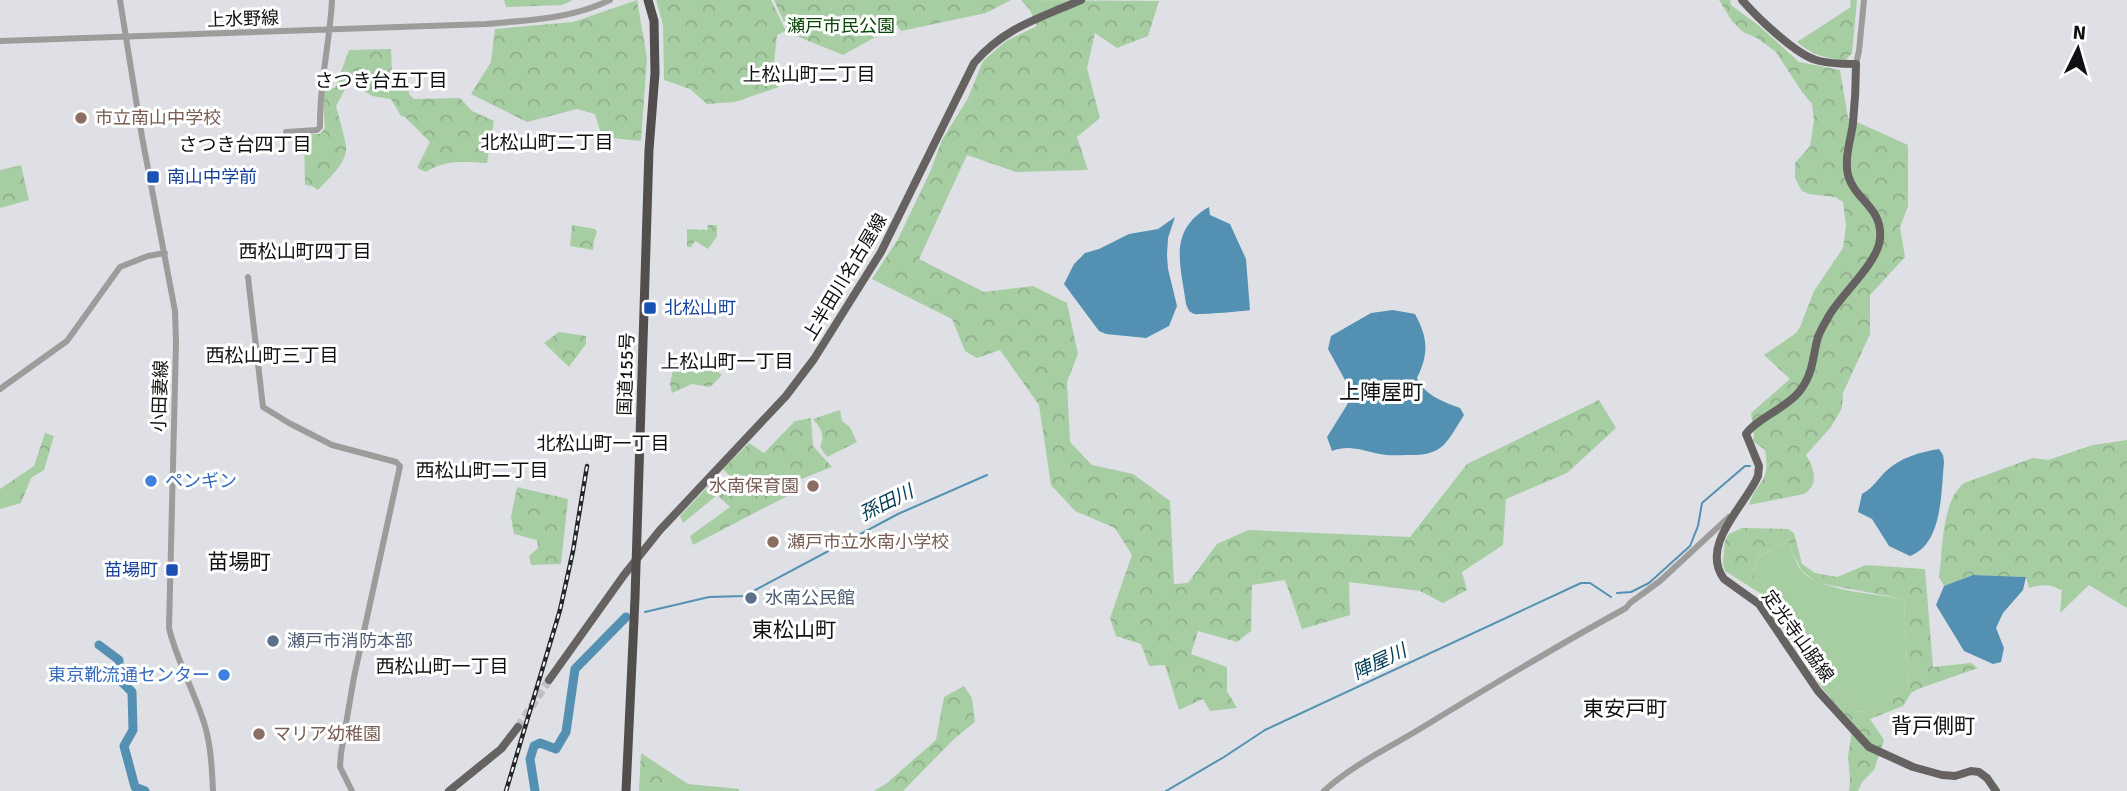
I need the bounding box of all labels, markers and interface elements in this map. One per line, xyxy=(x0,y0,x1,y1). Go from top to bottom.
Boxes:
street label: 上水野線 xyxy=(207,7,279,31)
north arrow xyxy=(2043,14,2113,84)
park label: 瀬戸市民公園 xyxy=(787,15,895,37)
text: N xyxy=(2072,21,2087,46)
district label: 上松山町二丁目 xyxy=(742,63,876,87)
district label: さつき台五丁目 xyxy=(314,69,448,93)
place label: 市立南山中学校 xyxy=(95,107,221,129)
marker: 市立南山中学校 xyxy=(73,110,89,126)
district label: 北松山町二丁目 xyxy=(480,131,614,155)
district label: さつき台四丁目 xyxy=(178,133,312,157)
place label: 南山中学前 xyxy=(167,166,257,188)
marker: 南山中学前 xyxy=(145,169,161,185)
street label: 上半田川名古屋線 xyxy=(798,210,892,344)
district label: 西松山町四丁目 xyxy=(238,240,372,264)
place label: 北松山町 xyxy=(664,297,736,319)
marker: 北松山町 xyxy=(642,300,658,316)
street label: 国道155号 xyxy=(614,332,638,416)
district label: 西松山町三丁目 xyxy=(205,344,339,368)
district label: 上松山町一丁目 xyxy=(660,350,794,374)
street label: 小田妻線 xyxy=(148,360,172,432)
district label: 上陣屋町 xyxy=(1339,379,1423,405)
district label: 北松山町一丁目 xyxy=(536,432,670,456)
district label: 西松山町二丁目 xyxy=(415,459,549,483)
place label: ペンギン xyxy=(165,470,237,492)
marker: ペンギン xyxy=(143,473,159,489)
place label: 水南保育園 xyxy=(709,475,799,497)
marker: 水南保育園 xyxy=(805,478,821,494)
water label: 孫田川 xyxy=(856,479,919,526)
place label: 瀬戸市立水南小学校 xyxy=(787,531,949,553)
marker: 瀬戸市立水南小学校 xyxy=(765,534,781,550)
district label: 苗場町 xyxy=(208,549,271,575)
place label: 苗場町 xyxy=(104,559,158,581)
marker: 苗場町 xyxy=(164,562,180,578)
street label: 定光寺山脇線 xyxy=(1757,586,1839,686)
place label: 水南公民館 xyxy=(765,587,855,609)
marker: 水南公民館 xyxy=(743,590,759,606)
district label: 東松山町 xyxy=(752,617,836,643)
place label: 瀬戸市消防本部 xyxy=(287,630,413,652)
marker: 瀬戸市消防本部 xyxy=(265,633,281,649)
water label: 陣屋川 xyxy=(1349,638,1412,685)
district label: 西松山町一丁目 xyxy=(375,655,509,679)
place label: 東京靴流通センター xyxy=(48,664,210,686)
marker: 東京靴流通センター xyxy=(216,667,232,683)
district label: 東安戸町 xyxy=(1583,696,1667,722)
district label: 背戸側町 xyxy=(1891,713,1975,739)
place label: マリア幼稚園 xyxy=(273,723,381,745)
marker: マリア幼稚園 xyxy=(251,726,267,742)

